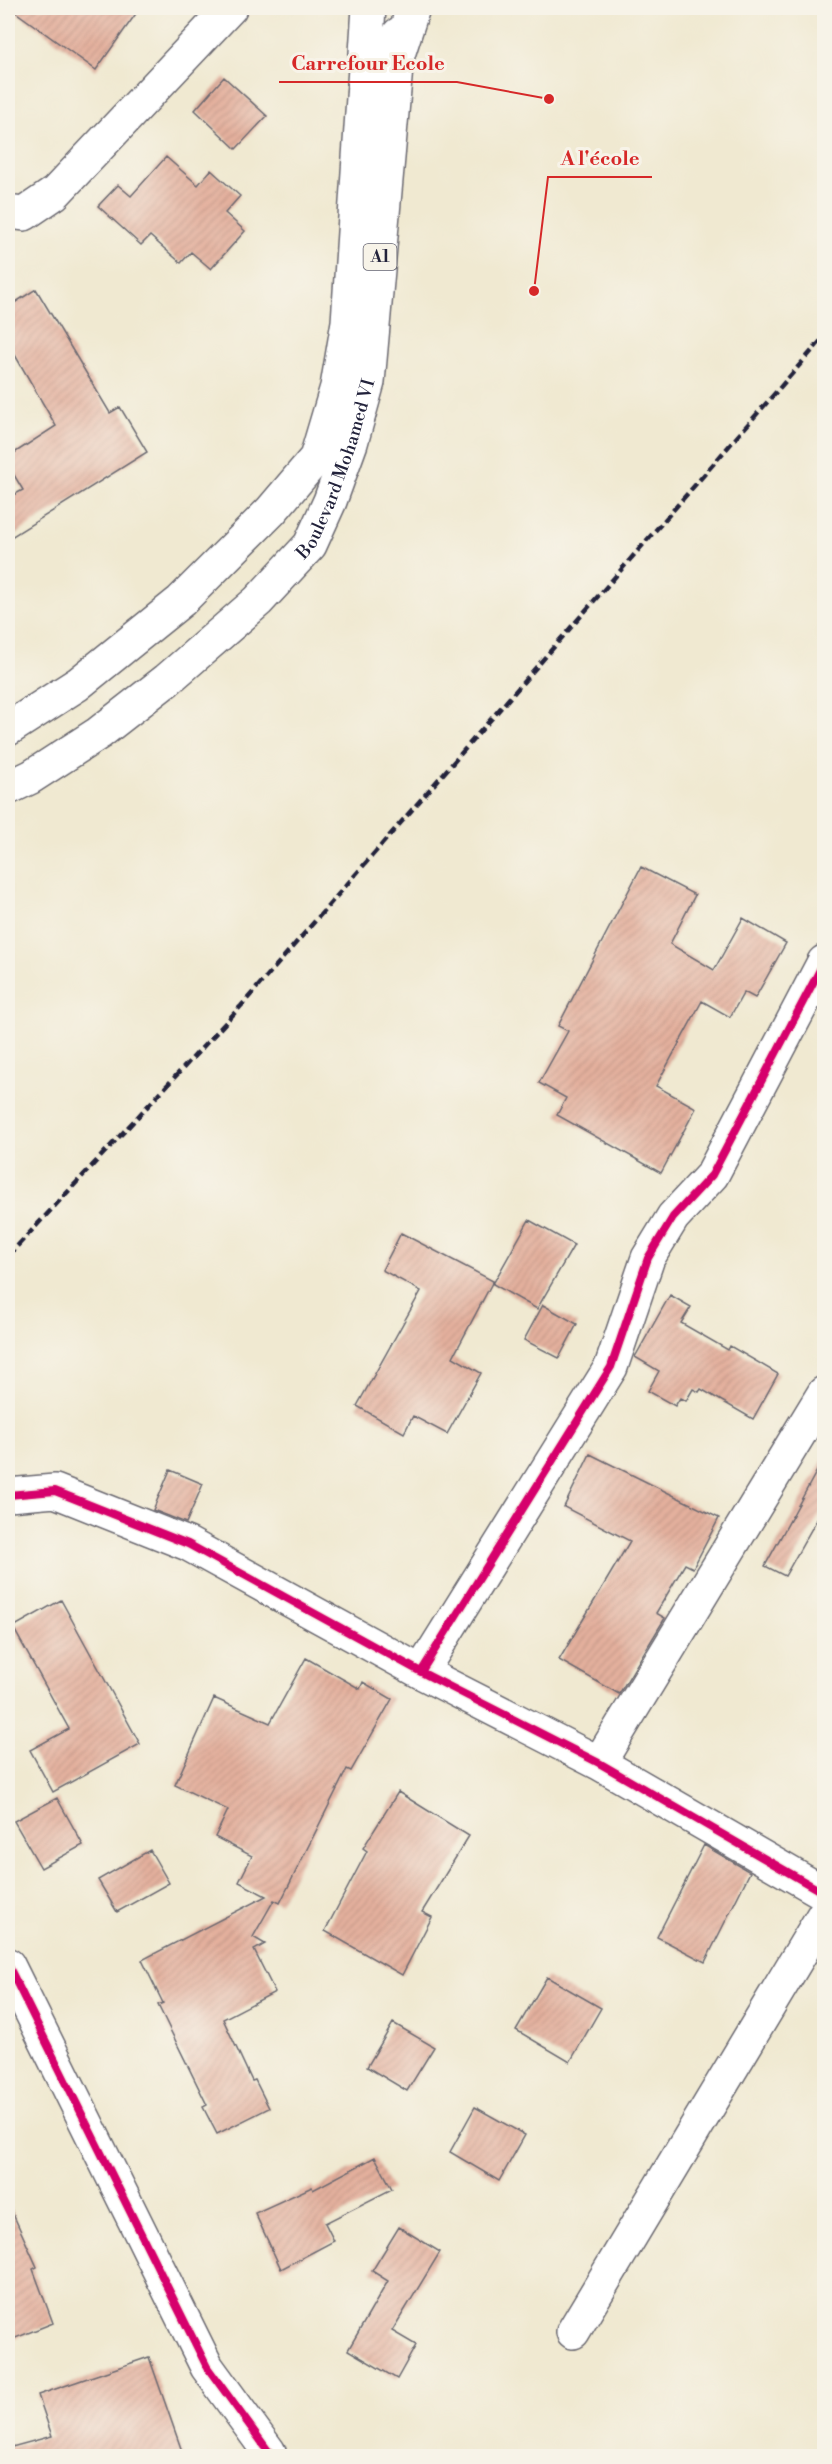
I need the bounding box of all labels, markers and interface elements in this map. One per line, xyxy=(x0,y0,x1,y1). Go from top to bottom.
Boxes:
callout: Carrefour Ecole xyxy=(279,44,457,82)
text: Carrefour Ecole xyxy=(291,52,445,77)
callout: A l'école xyxy=(548,139,652,177)
text: A l'école xyxy=(559,147,640,172)
road number: A1 xyxy=(364,244,397,270)
street label: Boulevard Mohamed VI xyxy=(290,376,380,565)

